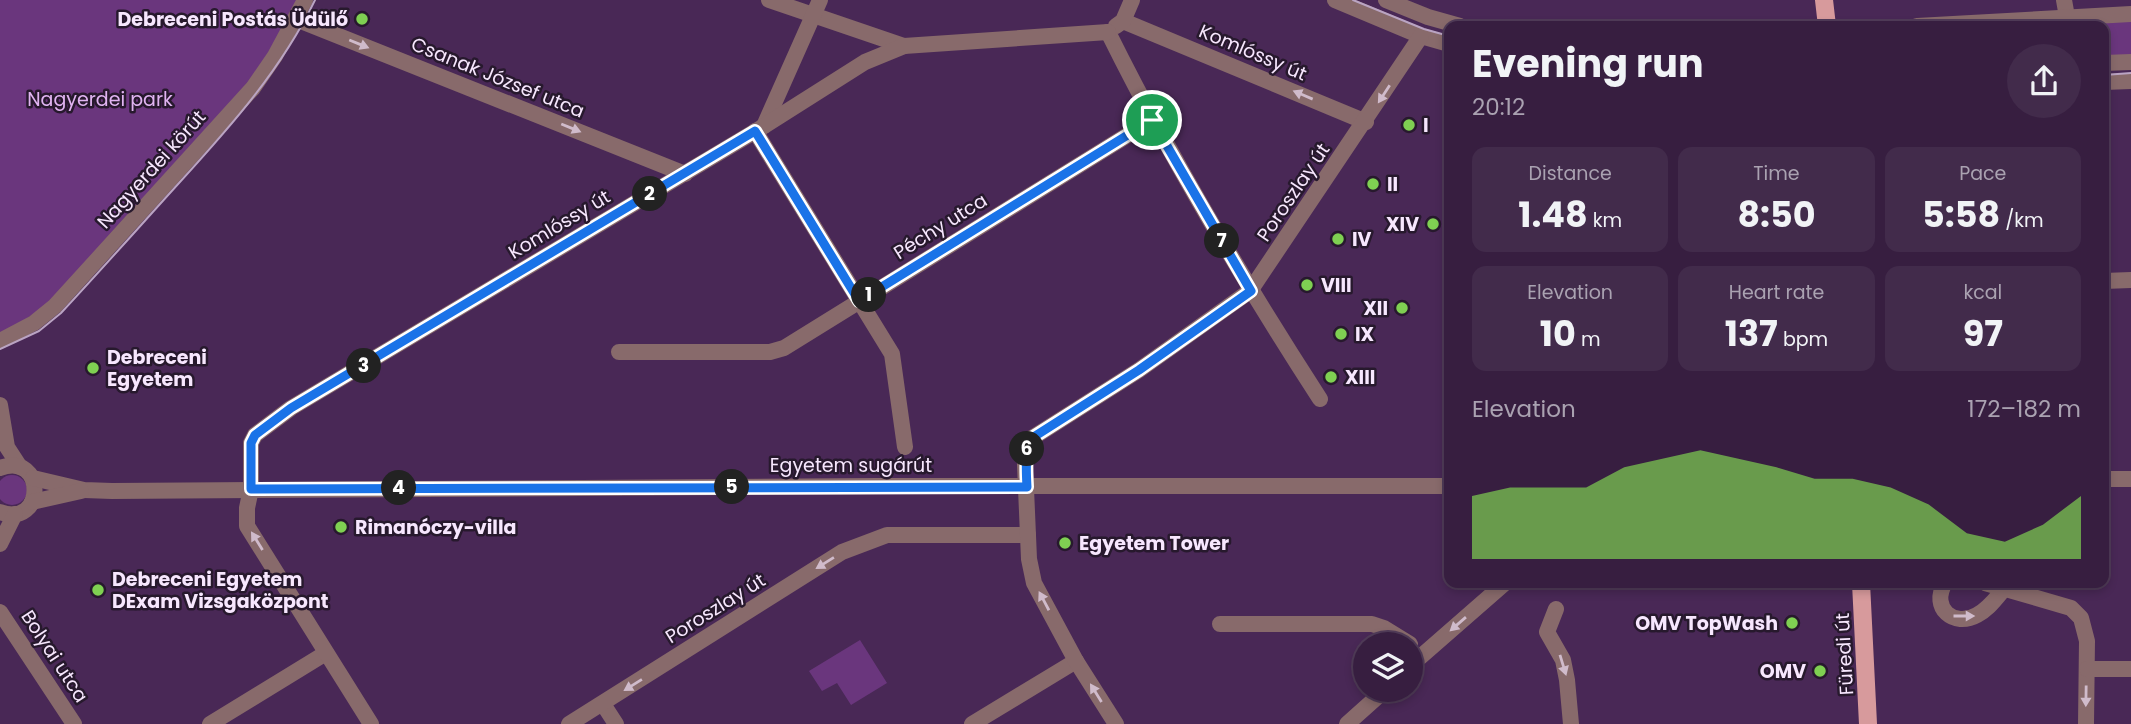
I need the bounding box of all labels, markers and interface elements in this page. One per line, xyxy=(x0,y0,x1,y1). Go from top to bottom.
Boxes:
place label: Debreceni Postás Üdülő xyxy=(117,6,348,33)
marker: Debreceni Postás Üdülő xyxy=(354,11,370,27)
street label: Komlóssy út xyxy=(1195,18,1311,87)
street label: Csanak József utca xyxy=(407,30,588,125)
text: Evening run xyxy=(1472,37,1704,90)
one-way arrow xyxy=(349,38,370,49)
button: share xyxy=(2007,44,2081,118)
one-way arrow xyxy=(1378,84,1391,103)
park label: Nagyerdei park xyxy=(27,86,173,113)
pin xyxy=(1122,90,1182,150)
one-way arrow xyxy=(1292,90,1313,101)
text: 20:12 xyxy=(1472,91,1525,123)
icon: arrive xyxy=(1133,101,1171,139)
street label: Nagyerdei körút xyxy=(91,104,212,235)
place label: I xyxy=(1423,112,1429,139)
marker: I xyxy=(1401,117,1417,133)
one-way arrow xyxy=(560,123,581,134)
street label: Poroszlay út xyxy=(1251,138,1336,247)
text: Distance xyxy=(1529,160,1612,187)
text: Time xyxy=(1753,160,1800,187)
text: Pace xyxy=(1959,160,2006,187)
place label: II xyxy=(1387,171,1398,198)
pin: 2 xyxy=(632,176,668,212)
marker: II xyxy=(1365,176,1381,192)
text: 2 xyxy=(644,180,655,207)
street label: Komlóssy út xyxy=(503,183,615,266)
street label: Péchy utca xyxy=(888,187,992,266)
text: 1.48 xyxy=(1518,190,1588,239)
text: 8:50 xyxy=(1737,190,1816,239)
text: 5:58 xyxy=(1922,190,2000,239)
text: km xyxy=(1588,207,1622,234)
text: /km xyxy=(2000,207,2044,234)
place label: XIV xyxy=(1386,211,1419,238)
marker: XIV xyxy=(1425,216,1441,232)
pin: 7 xyxy=(1204,224,1240,258)
place label: IV xyxy=(1352,226,1372,253)
text: 7 xyxy=(1216,227,1227,254)
marker: IV xyxy=(1330,231,1346,247)
place label: VIII xyxy=(1321,272,1352,299)
marker: VIII xyxy=(1299,277,1315,293)
pin: 1 xyxy=(852,278,886,312)
text: Elevation xyxy=(1527,279,1613,306)
text: Heart rate xyxy=(1729,279,1824,306)
text: kcal xyxy=(1963,279,2002,306)
text: 1 xyxy=(865,281,872,308)
place label: XII xyxy=(1363,295,1388,322)
marker: XII xyxy=(1394,300,1410,316)
text: 10 xyxy=(1540,309,1576,358)
text: 137 xyxy=(1725,309,1778,358)
text: 97 xyxy=(1963,309,2003,358)
place label: IX xyxy=(1355,321,1375,348)
marker: IX xyxy=(1333,326,1349,342)
text: m xyxy=(1576,326,1600,353)
text: bpm xyxy=(1778,326,1828,353)
place label: Debreceni Egyetem xyxy=(107,344,207,393)
pin: 3 xyxy=(346,348,382,384)
text: 3 xyxy=(358,352,369,379)
marker: Debreceni Egyetem xyxy=(85,360,101,376)
place label: XIII xyxy=(1345,364,1375,391)
marker: XIII xyxy=(1323,369,1339,385)
text: Elevation xyxy=(1472,393,1576,425)
text: 172–182 m xyxy=(1967,393,2081,425)
pin: 6 xyxy=(1010,432,1044,466)
text: 6 xyxy=(1020,435,1033,462)
street label: Egyetem sugárút xyxy=(770,452,932,479)
pin: 4 xyxy=(382,470,416,505)
pin: 5 xyxy=(714,470,750,504)
text: 5 xyxy=(725,473,738,500)
text: 4 xyxy=(392,474,405,501)
place label: Rimanóczy-villa xyxy=(355,514,516,541)
marker: Rimanóczy-villa xyxy=(333,519,349,535)
place label: Egyetem Tower xyxy=(1079,530,1229,557)
one-way arrow xyxy=(251,532,264,551)
marker: Egyetem Tower xyxy=(1057,535,1073,551)
one-way arrow xyxy=(816,557,835,570)
place label: Debreceni Egyetem DExam Vizsgaközpont xyxy=(112,566,329,615)
street label: Poroszlay út xyxy=(660,567,771,650)
marker: Debreceni Egyetem DExam Vizsgaközpont xyxy=(90,582,106,598)
one-way arrow xyxy=(1038,591,1050,611)
street label: Bolyai utca xyxy=(15,605,95,708)
place label: OMV TopWash xyxy=(1635,610,1778,637)
one-way arrow xyxy=(1953,610,1975,622)
street label: Füredi út xyxy=(1829,612,1860,696)
marker: OMV TopWash xyxy=(1784,615,1800,631)
one-way arrow xyxy=(1449,616,1466,631)
map controls xyxy=(1353,632,1423,702)
button: layers xyxy=(1353,632,1423,702)
one-way arrow xyxy=(1558,654,1568,675)
place label: OMV xyxy=(1760,658,1806,685)
marker: OMV xyxy=(1812,663,1828,679)
one-way arrow xyxy=(624,679,643,692)
one-way arrow xyxy=(1090,683,1103,702)
one-way arrow xyxy=(2081,686,2092,708)

